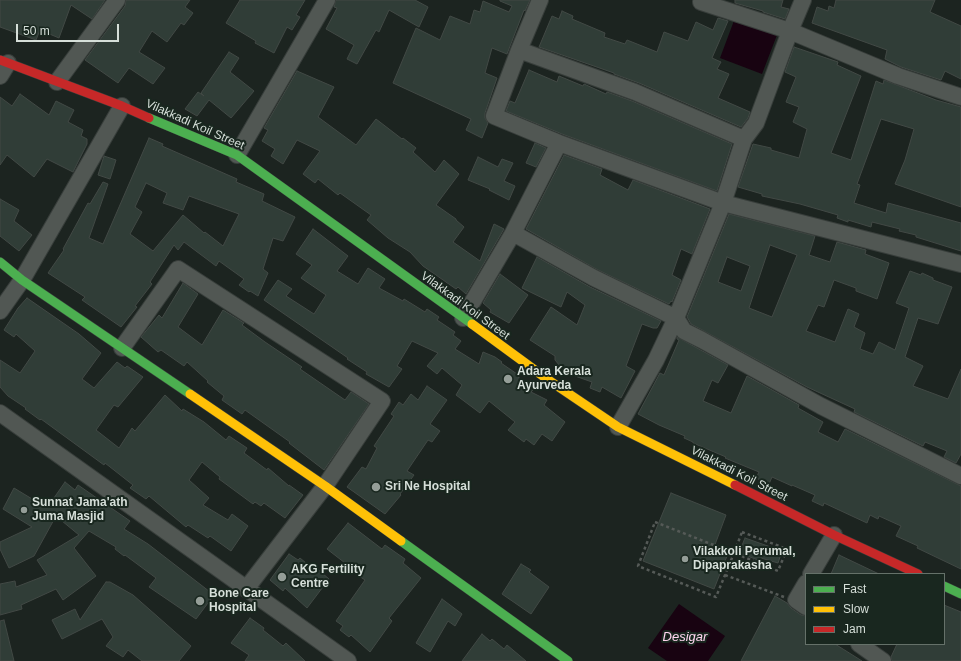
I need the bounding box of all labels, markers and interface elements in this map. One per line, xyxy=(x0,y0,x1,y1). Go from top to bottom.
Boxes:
scale bar xyxy=(18,16,121,42)
text: 50 m xyxy=(23,24,50,38)
street label: Vilakkadi Koil Street xyxy=(143,97,247,153)
street label: Vilakkadi Koil Street xyxy=(418,269,512,343)
place label: Adara Kerala Ayurveda xyxy=(517,365,591,393)
marker: Adara Kerala Ayurveda xyxy=(502,373,514,385)
street label: Vilakkadi Koil Street xyxy=(688,443,790,505)
place label: Sri Ne Hospital xyxy=(385,480,470,494)
marker: Sri Ne Hospital xyxy=(370,481,382,493)
place label: Sunnat Jama'ath Juma Masjid xyxy=(32,496,128,524)
marker: Sunnat Jama'ath Juma Masjid xyxy=(19,505,29,515)
place label: Vilakkoli Perumal, Dipaprakasha xyxy=(693,545,795,573)
marker: Vilakkoli Perumal, Dipaprakasha xyxy=(680,554,690,564)
place label: AKG Fertility Centre xyxy=(291,563,364,591)
marker: AKG Fertility Centre xyxy=(276,571,288,583)
legend xyxy=(805,573,945,645)
text: Fast xyxy=(843,582,866,596)
place label: Bone Care Hospital xyxy=(209,587,269,615)
marker: Bone Care Hospital xyxy=(194,595,206,607)
text: Slow xyxy=(843,602,869,616)
text: Jam xyxy=(843,622,866,636)
water label: Desigar xyxy=(663,629,707,645)

